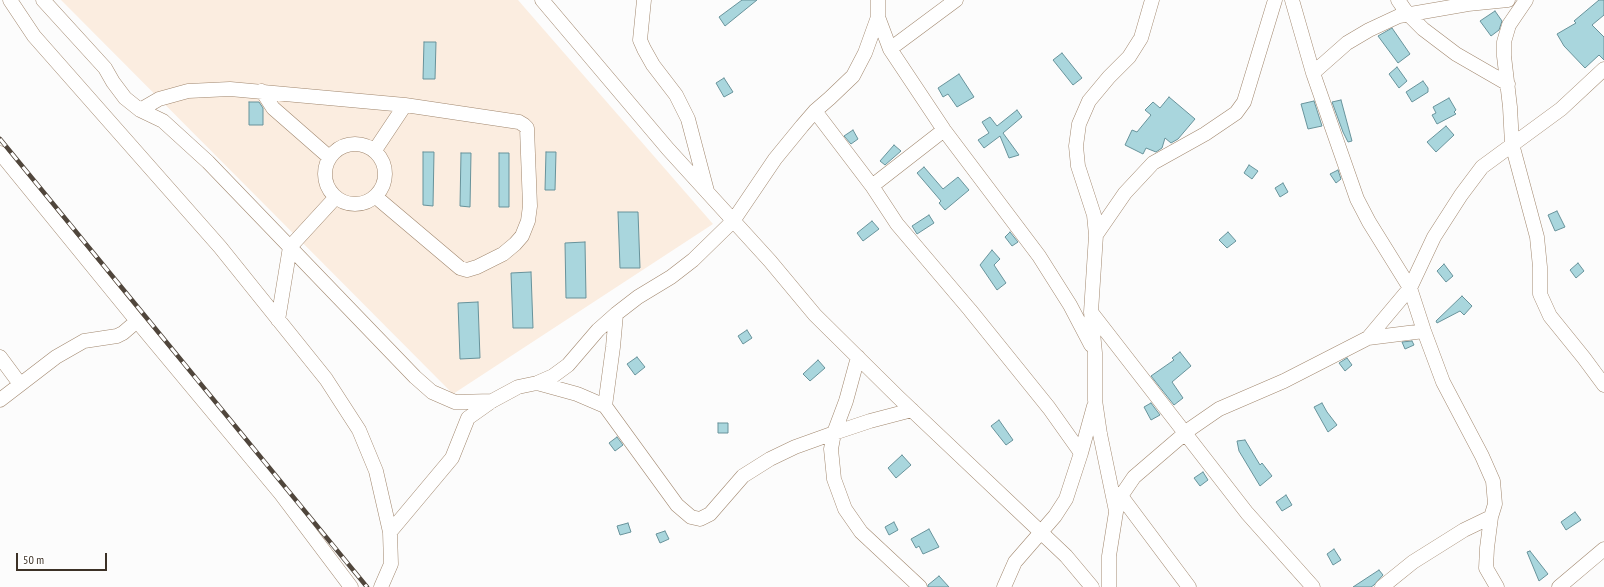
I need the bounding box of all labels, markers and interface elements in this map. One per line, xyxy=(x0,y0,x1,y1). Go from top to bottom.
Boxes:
scale bar xyxy=(18,545,109,571)
text: 50 m xyxy=(23,552,44,567)

